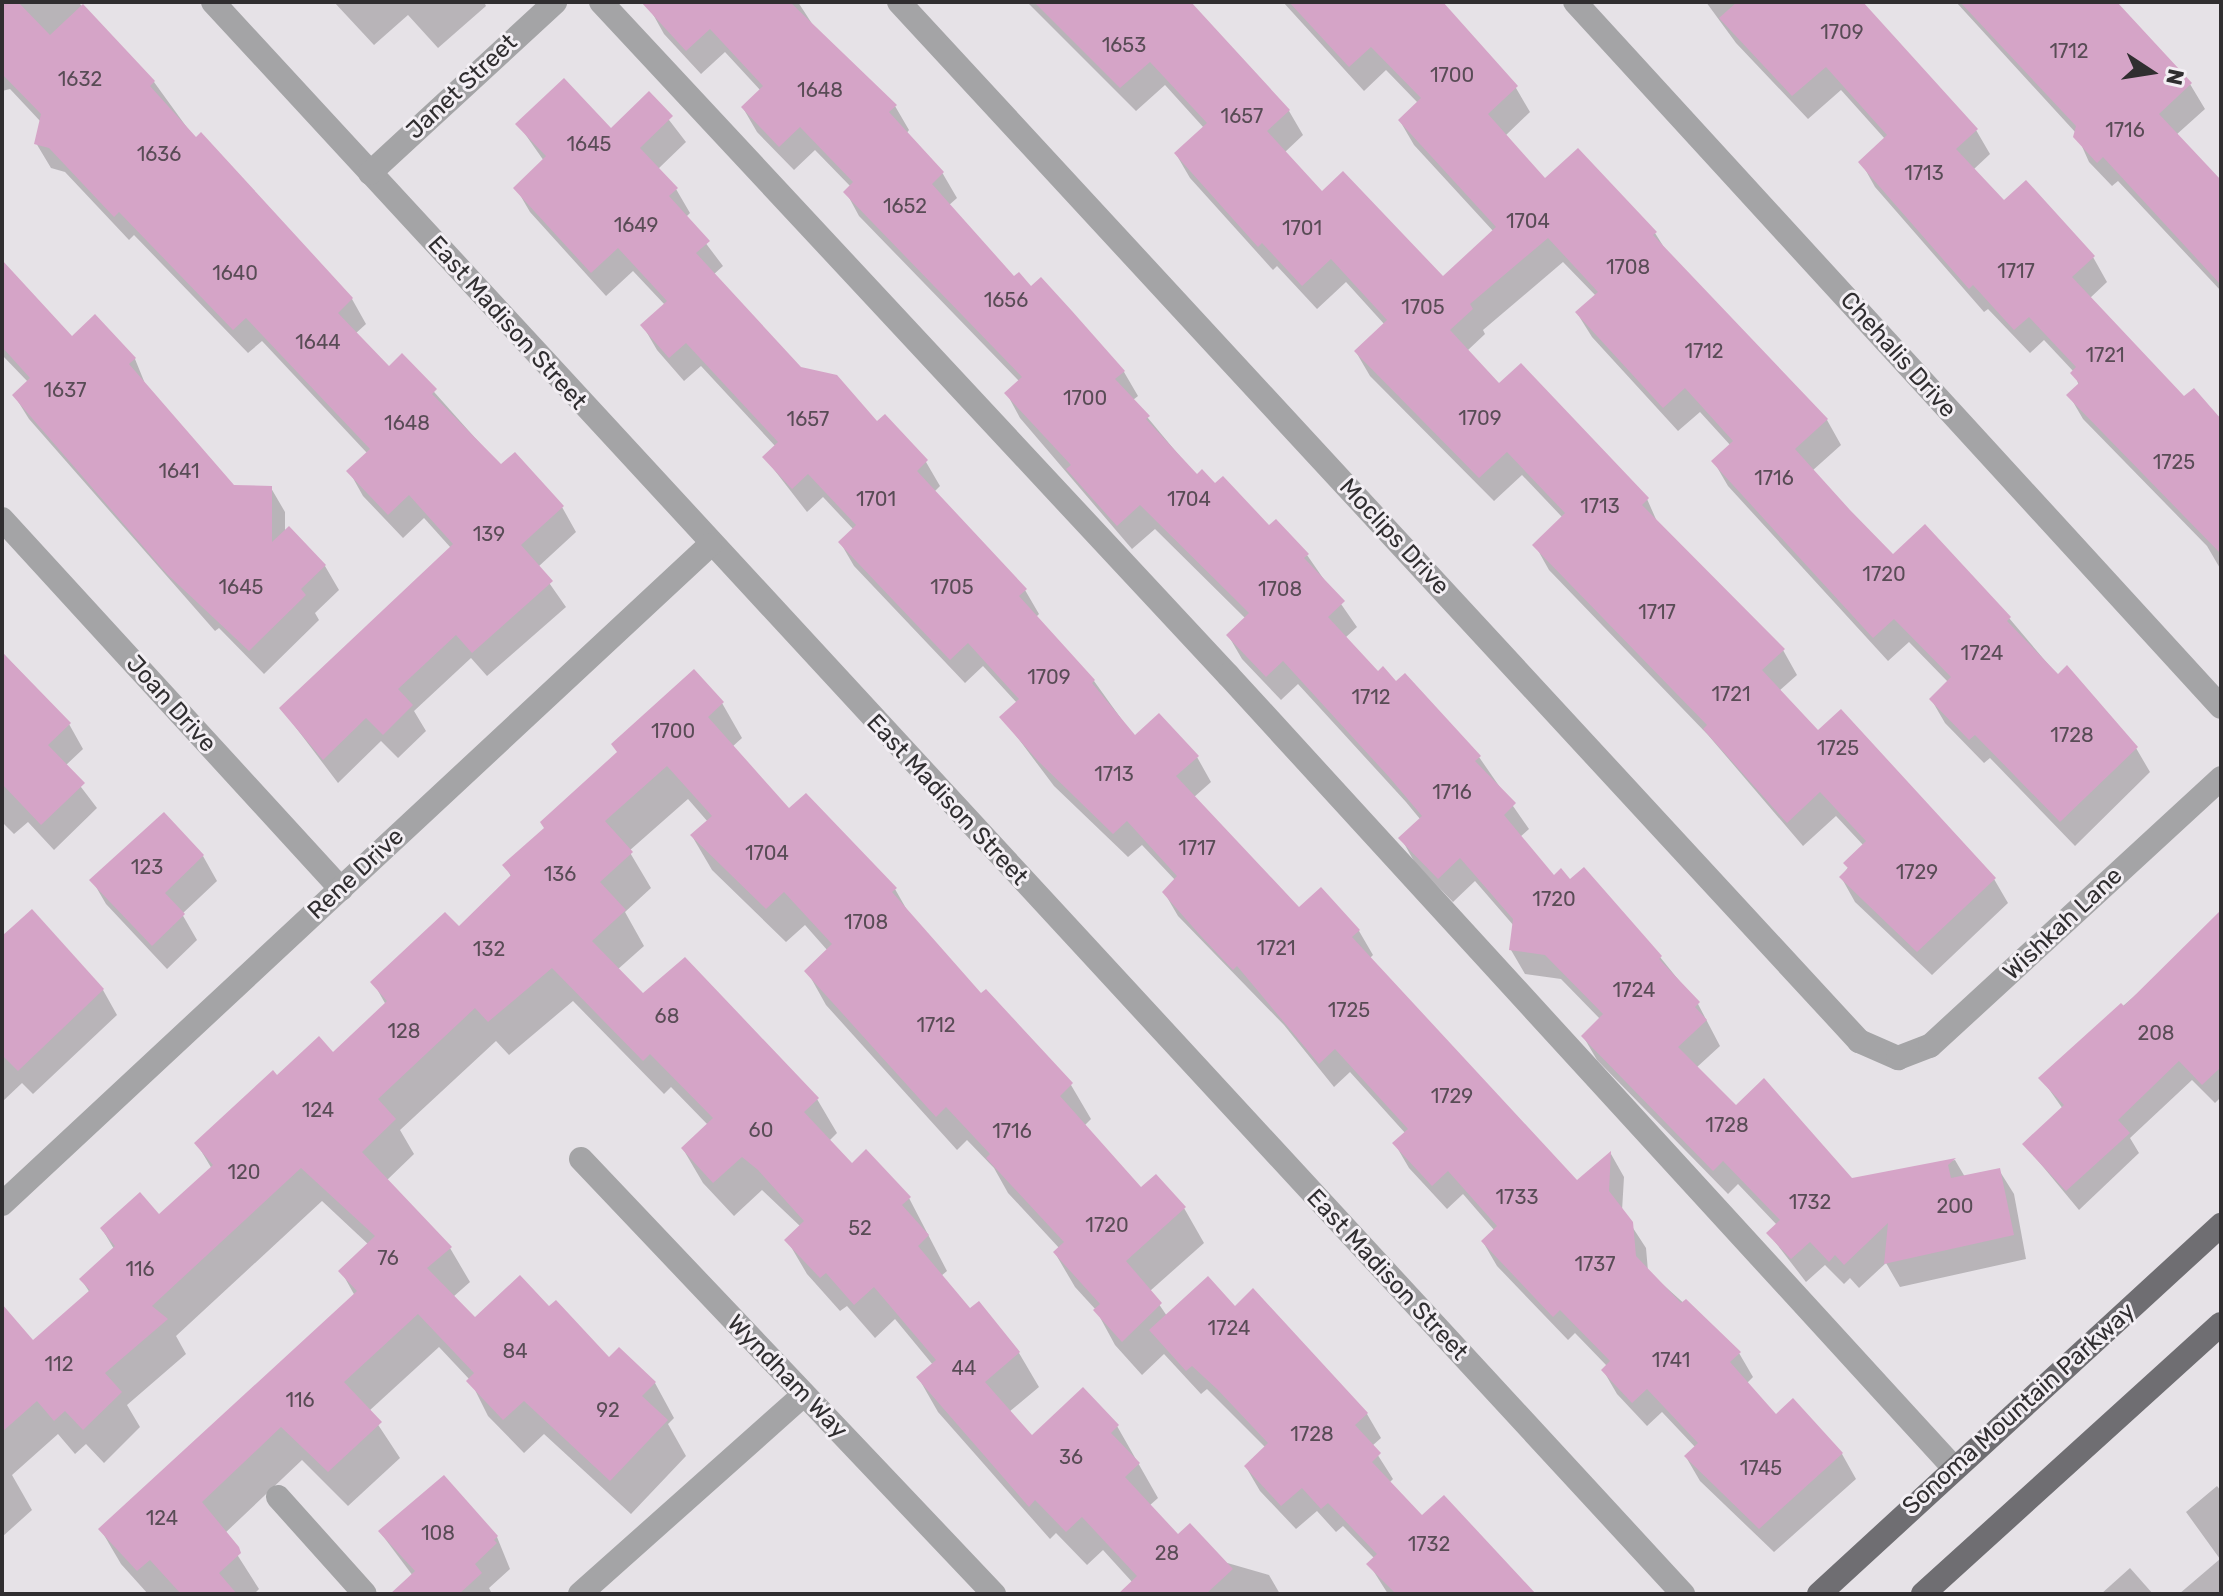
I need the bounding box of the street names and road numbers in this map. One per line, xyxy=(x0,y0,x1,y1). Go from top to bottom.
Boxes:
street label: Janet Street xyxy=(401,28,523,146)
street label: East Madison Street xyxy=(422,230,592,416)
street label: Chehalis Drive xyxy=(1834,286,1962,424)
street label: Moclips Drive xyxy=(1333,473,1455,601)
street label: Joan Drive xyxy=(120,650,222,758)
street label: East Madison Street xyxy=(860,708,1034,892)
street label: Rene Drive xyxy=(302,822,410,926)
street label: Wishkah Lane xyxy=(1997,861,2129,987)
street label: East Madison Street xyxy=(1300,1183,1474,1367)
street label: Sonoma Mountain Parkway xyxy=(1897,1297,2141,1521)
street label: Wyndham Way xyxy=(721,1309,853,1445)

